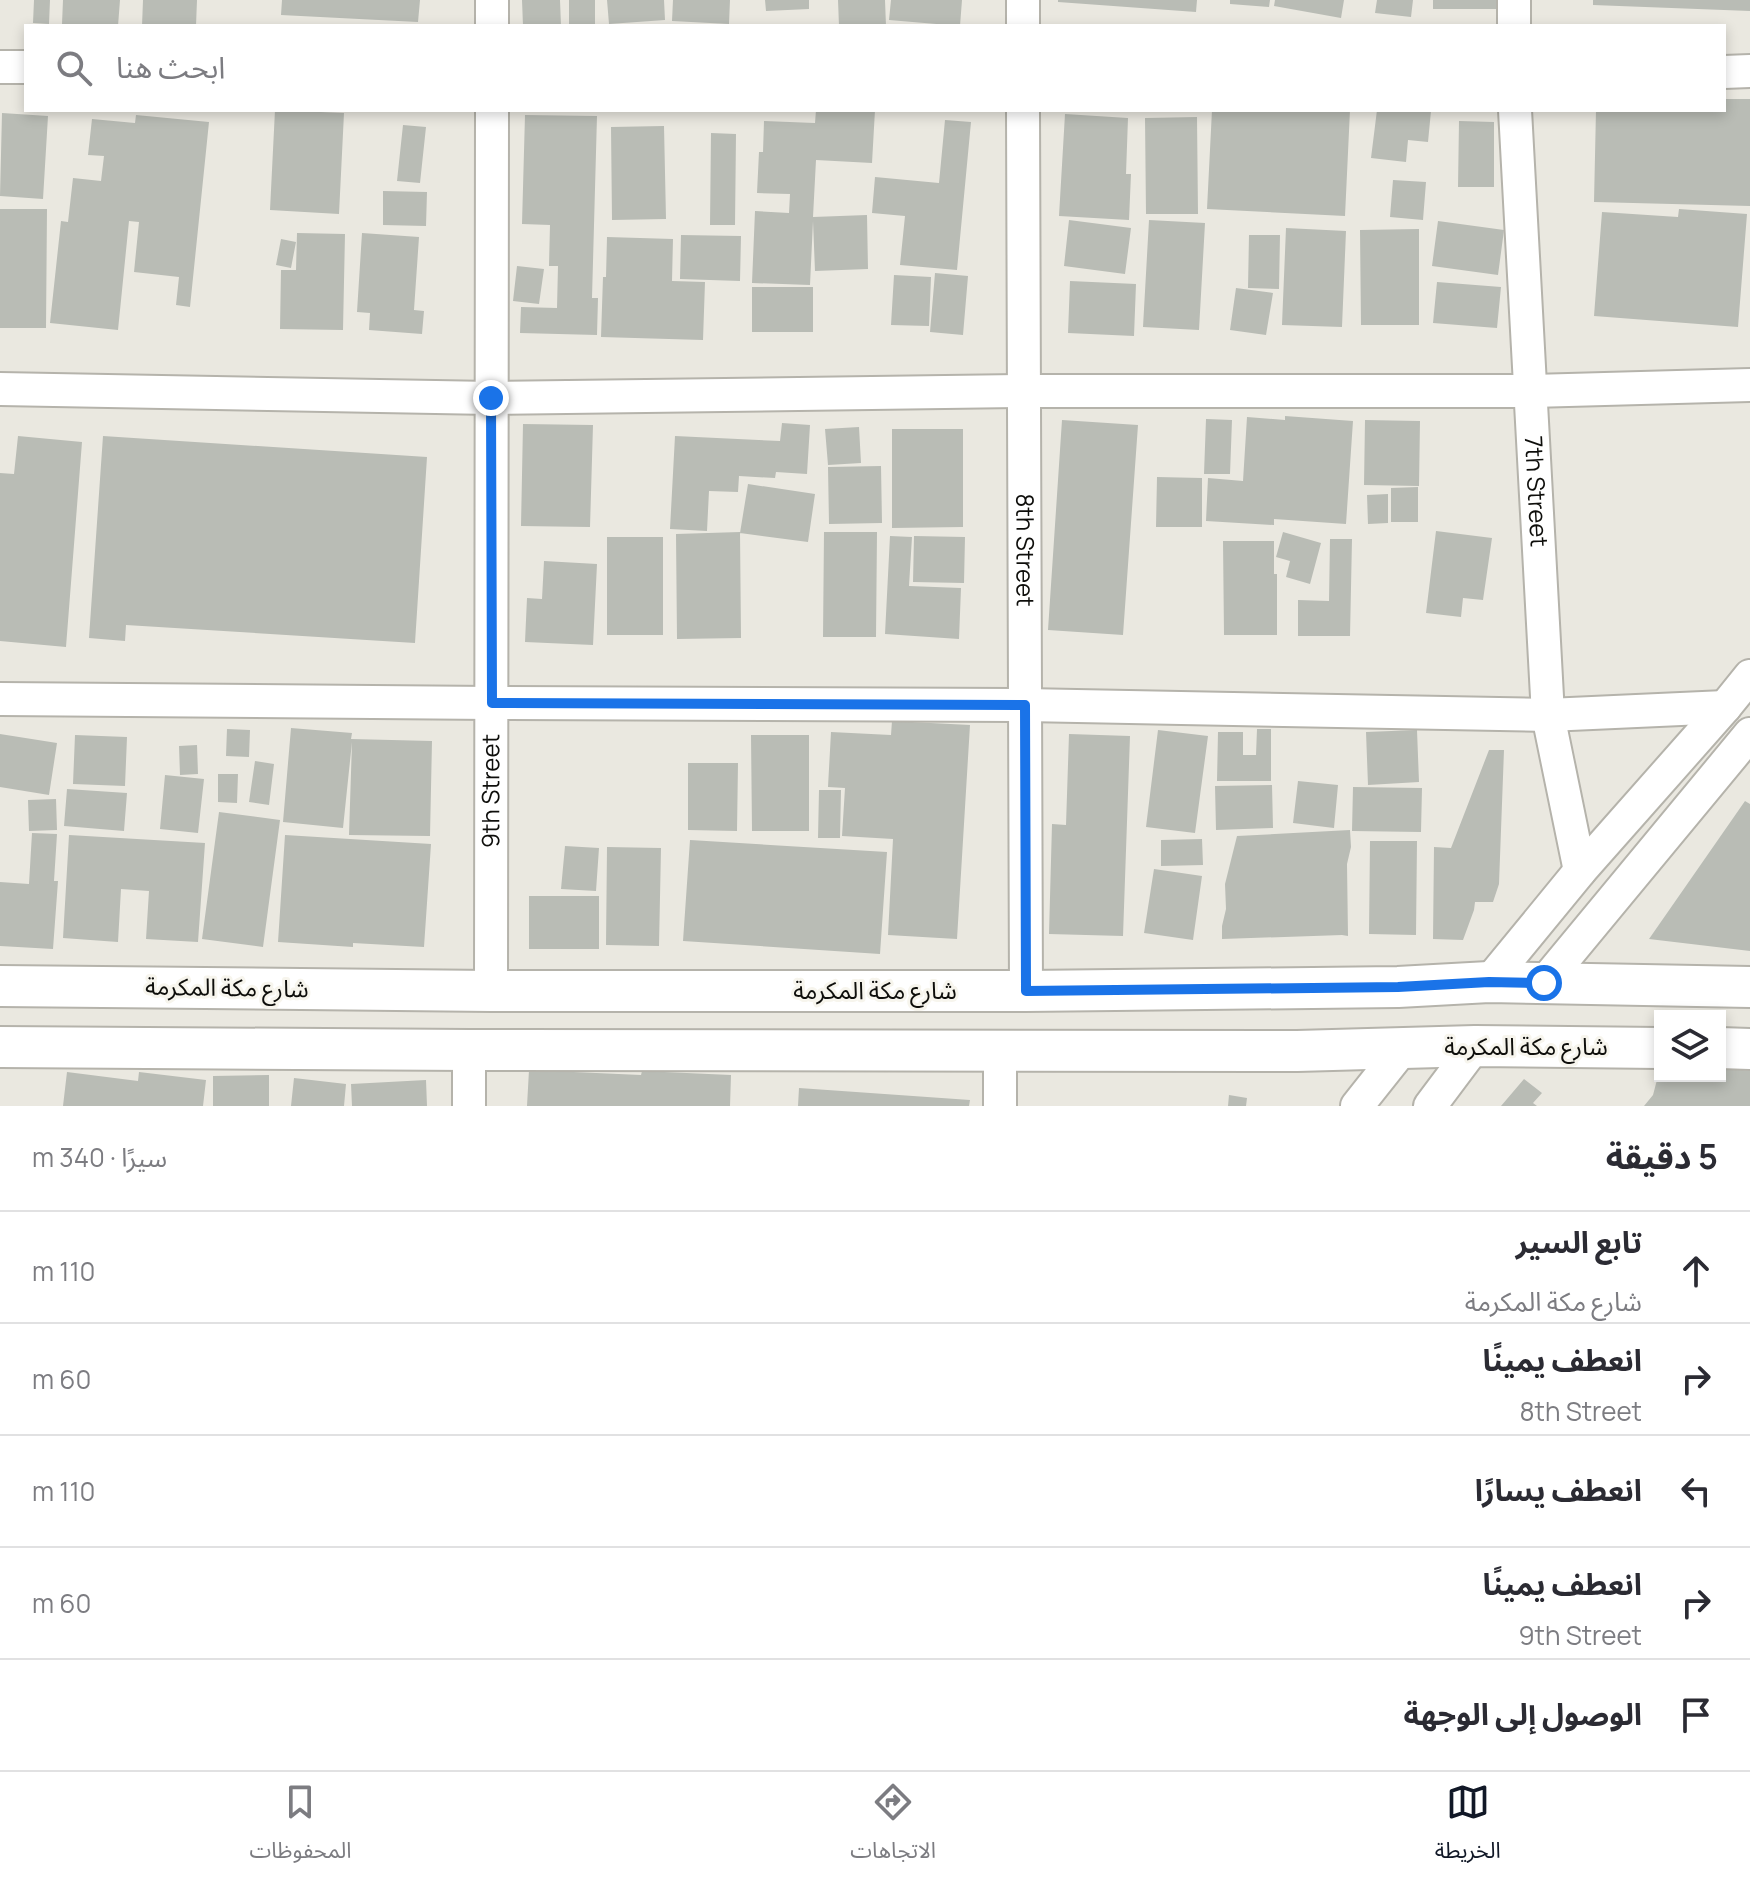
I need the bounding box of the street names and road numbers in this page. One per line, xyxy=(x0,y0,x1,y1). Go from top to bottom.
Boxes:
street label: 7th Street xyxy=(1518,435,1557,548)
street label: 8th Street xyxy=(1009,493,1043,607)
street label: 9th Street xyxy=(473,734,506,848)
street label: شارع مكة المكرمة xyxy=(145,969,309,1006)
street label: شارع مكة المكرمة xyxy=(793,973,957,1008)
street label: شارع مكة المكرمة xyxy=(1444,1029,1608,1064)

